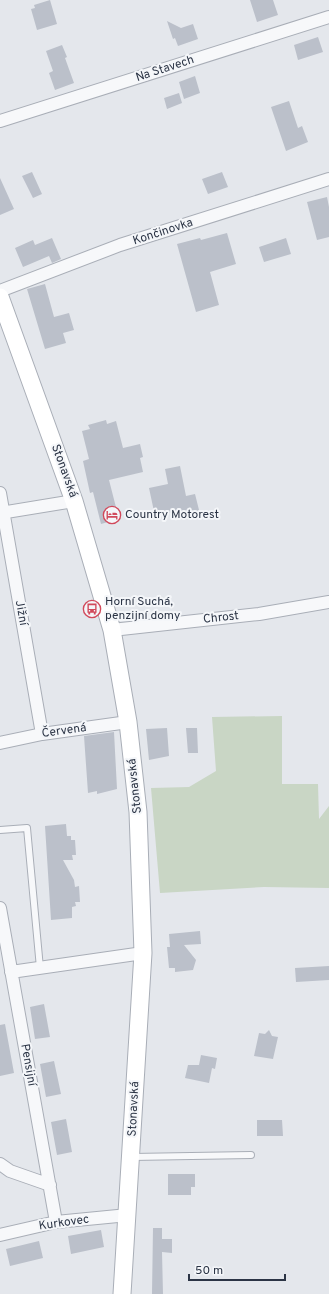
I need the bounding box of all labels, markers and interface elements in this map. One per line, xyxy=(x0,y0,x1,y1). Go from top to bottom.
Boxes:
street label: Na Stavech xyxy=(134,52,196,86)
street label: Končinovka xyxy=(131,215,195,249)
street label: Stonavská xyxy=(47,442,81,500)
hotel icon: Country Motorest xyxy=(102,505,122,525)
place label: Country Motorest xyxy=(125,507,219,523)
place label: Horní Suchá, penzijní domy xyxy=(105,594,180,624)
street label: Jižní xyxy=(11,599,31,628)
bus stop icon: Horní Suchá, penzijní domy xyxy=(82,599,102,619)
street label: Chrost xyxy=(202,608,240,628)
street label: Červená xyxy=(41,720,87,742)
street label: Stonavská xyxy=(124,758,146,814)
street label: Pensijní xyxy=(16,1043,40,1088)
street label: Stonavská xyxy=(125,1081,143,1137)
street label: Kurkovec xyxy=(38,1212,90,1234)
scale bar xyxy=(189,1256,285,1282)
text: 50 m xyxy=(195,1263,223,1279)

